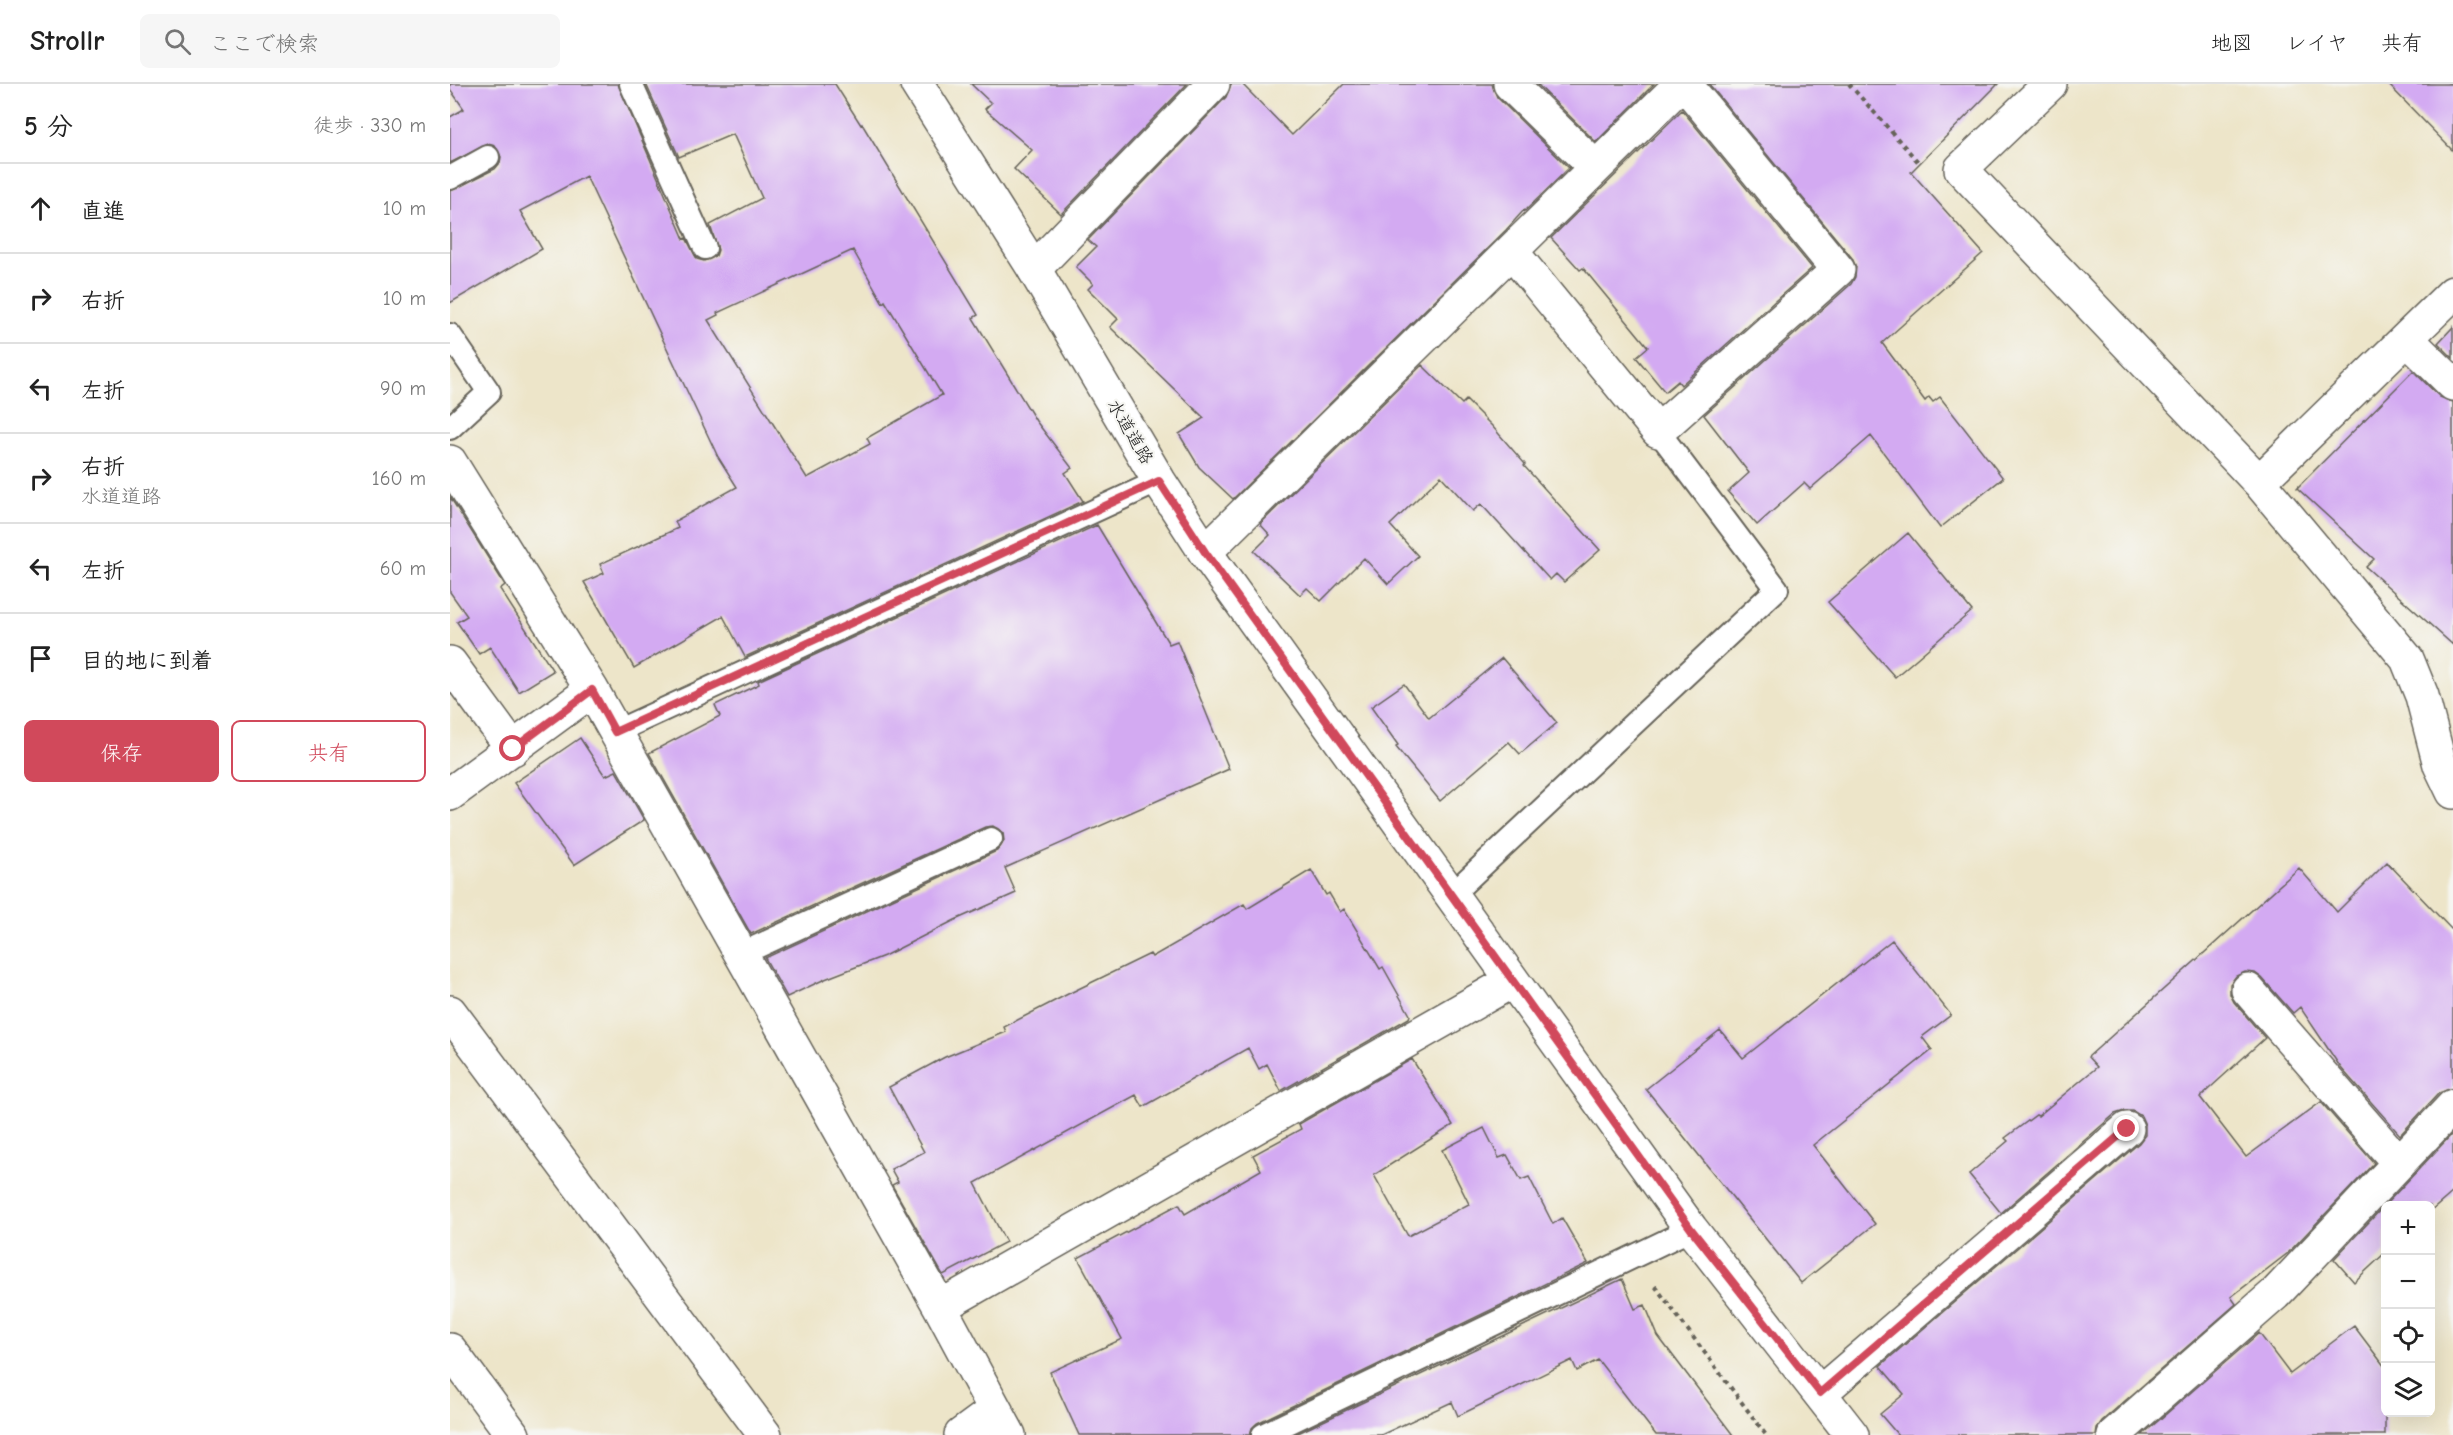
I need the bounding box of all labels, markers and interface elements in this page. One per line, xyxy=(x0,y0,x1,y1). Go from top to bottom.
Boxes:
search box xyxy=(140,14,560,68)
text: Strollr xyxy=(30,25,104,57)
icon: search xyxy=(161,25,194,58)
text: ここで検索 xyxy=(209,31,319,57)
text: 地図 xyxy=(2211,31,2253,55)
text: レイヤ xyxy=(2286,31,2348,55)
text: 共有 xyxy=(2381,31,2423,55)
text: 5 分 xyxy=(24,112,73,142)
text: 徒歩 · 330 m xyxy=(313,114,426,137)
icon: ahead xyxy=(24,192,57,225)
text: 10 m xyxy=(383,197,426,220)
text: 直進 xyxy=(81,198,125,224)
icon: right xyxy=(24,282,57,315)
text: 10 m xyxy=(383,287,426,310)
text: 右折 xyxy=(81,288,125,314)
icon: left xyxy=(24,372,57,405)
text: 90 m xyxy=(380,377,426,400)
text: 左折 xyxy=(81,378,125,404)
street label: 水道道路 xyxy=(1102,396,1158,468)
text: 右折 xyxy=(81,454,125,480)
icon: right xyxy=(24,462,57,495)
text: 160 m xyxy=(372,467,426,490)
text: 水道道路 xyxy=(81,485,161,508)
icon: left xyxy=(24,552,57,585)
text: 60 m xyxy=(380,557,426,580)
text: 左折 xyxy=(81,558,125,584)
icon: arrive xyxy=(24,642,57,675)
text: 目的地に到着 xyxy=(81,648,213,674)
button: 保存 xyxy=(24,720,219,782)
button: 共有 xyxy=(231,720,426,782)
route start xyxy=(499,735,525,761)
route end xyxy=(2113,1115,2139,1141)
map controls xyxy=(2381,1201,2435,1417)
button: + xyxy=(2381,1201,2435,1255)
button: − xyxy=(2381,1255,2435,1309)
button: locate xyxy=(2381,1309,2435,1363)
button: layers xyxy=(2381,1363,2435,1417)

